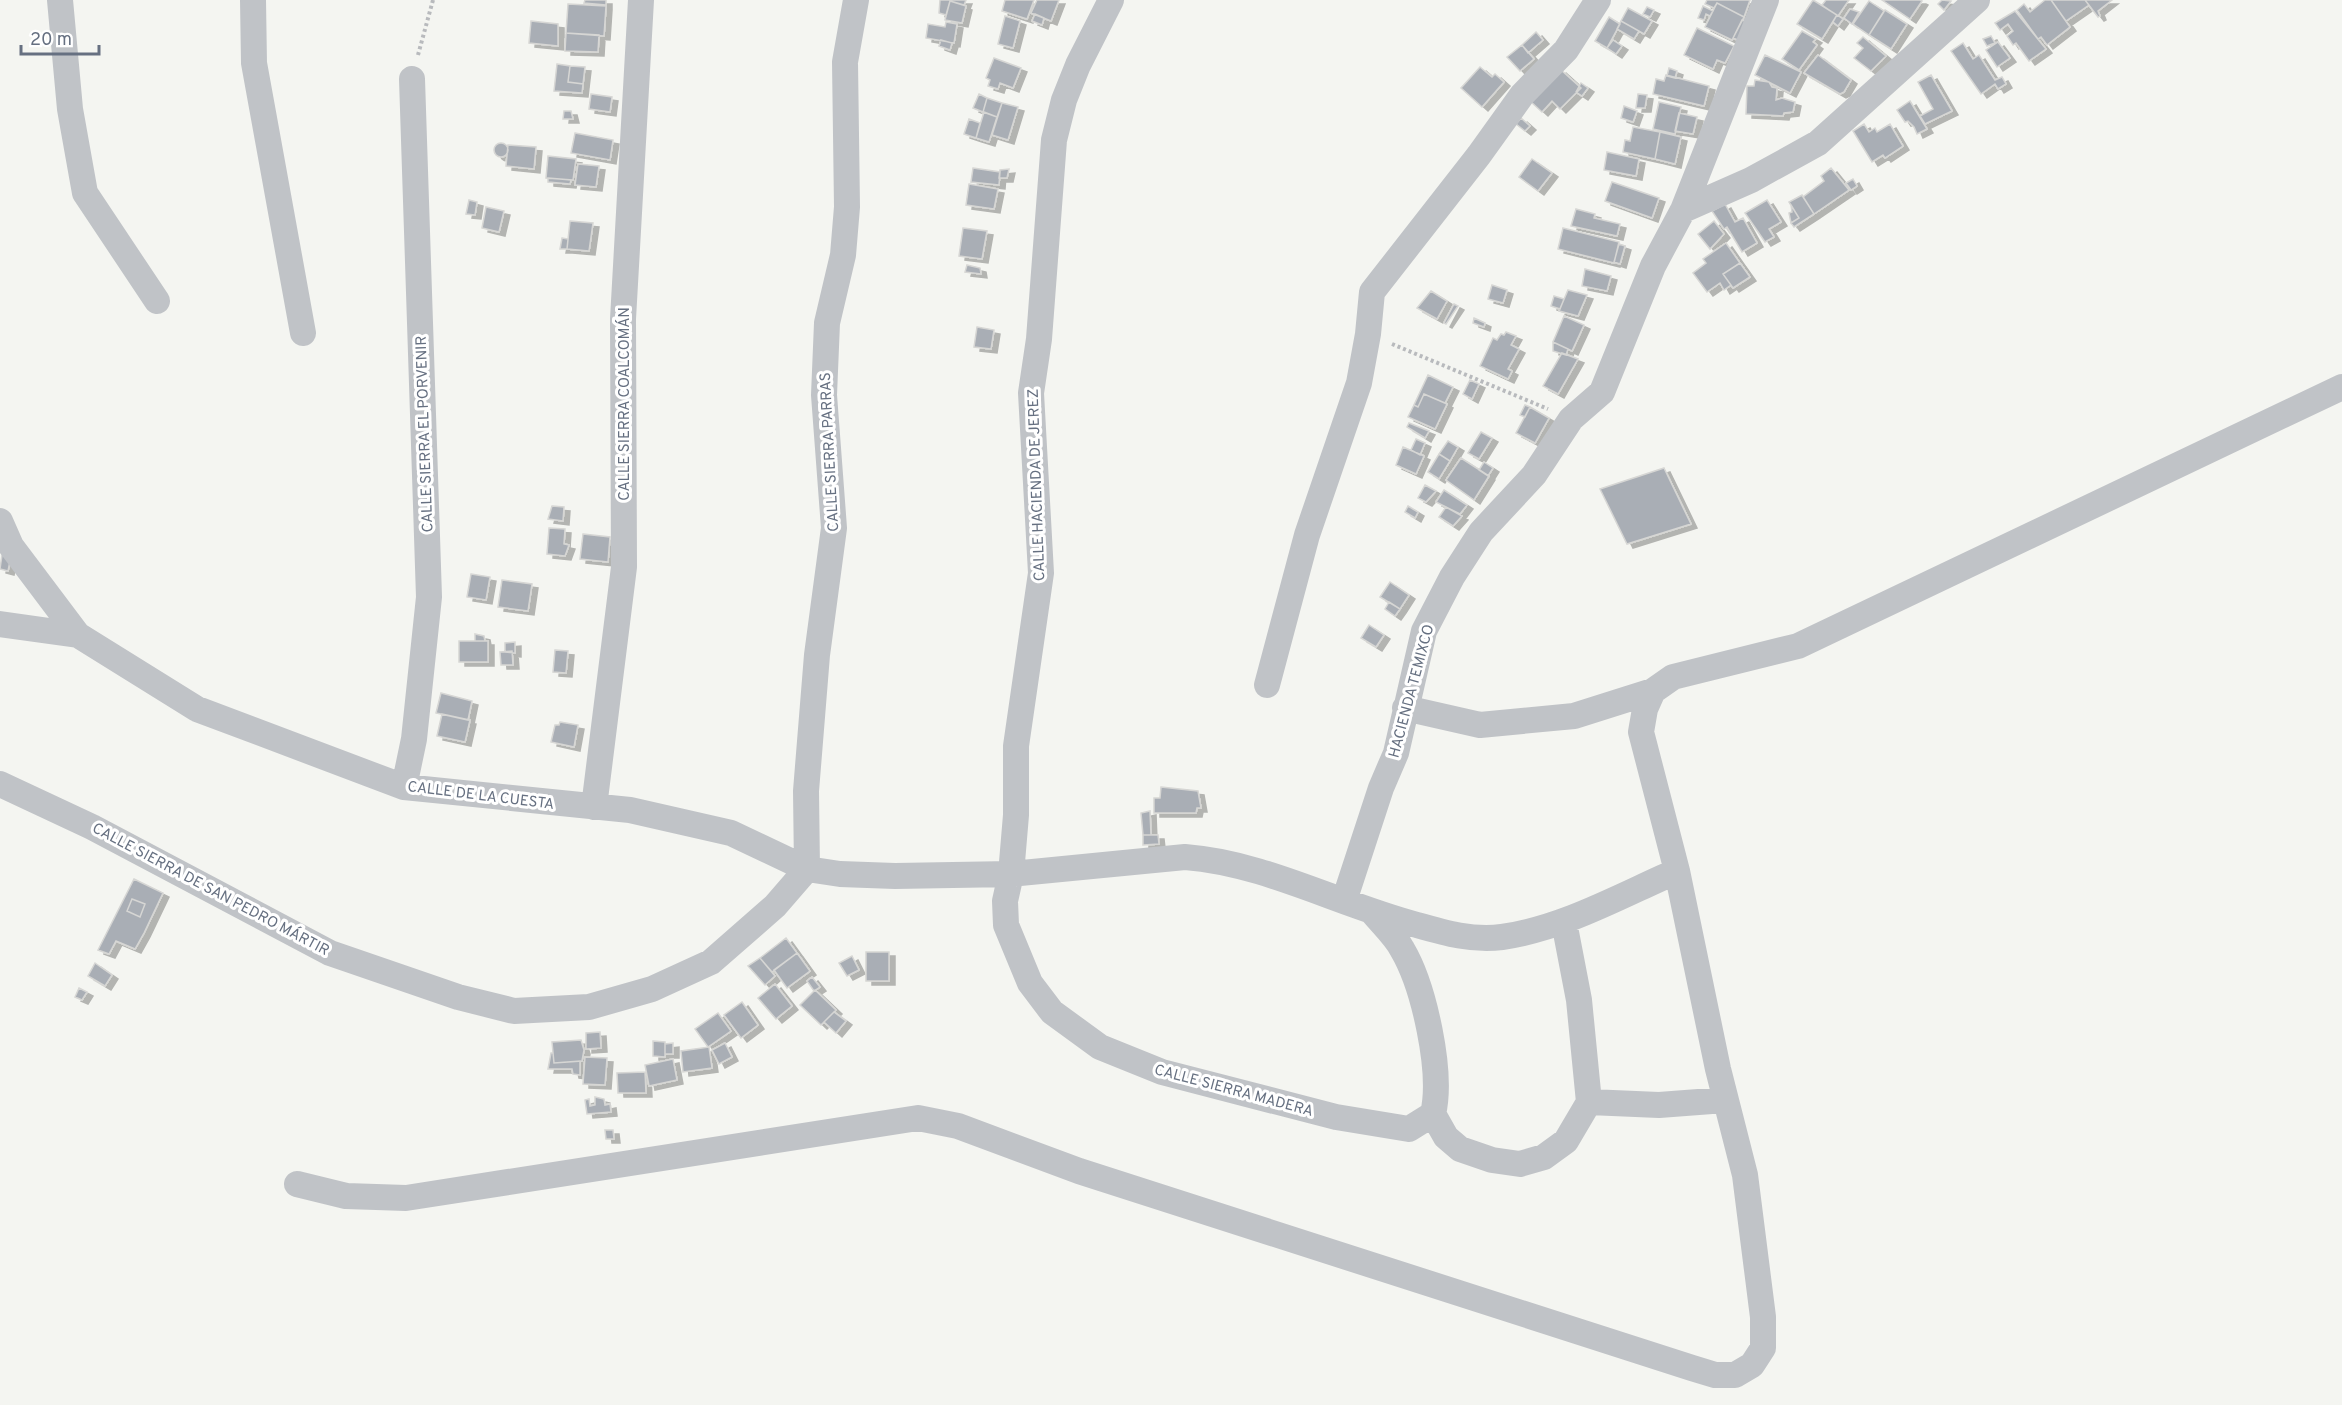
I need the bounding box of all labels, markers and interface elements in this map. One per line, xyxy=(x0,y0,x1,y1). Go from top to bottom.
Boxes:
scale bar xyxy=(21,18,99,56)
text: 20 m xyxy=(30,29,72,52)
street label: CALLE SIERRA COALCOMÁN xyxy=(615,307,635,501)
street label: CALLE SIERRA EL PORVENIR xyxy=(413,335,438,533)
street label: CALLE SIERRA PARRAS xyxy=(817,372,844,532)
street label: CALLE HACIENDA DE JEREZ xyxy=(1025,388,1050,582)
street label: HACIENDA TEMIXCO xyxy=(1385,623,1439,760)
street label: CALLE DE LA CUESTA xyxy=(406,778,555,815)
street label: CALLE SIERRA DE SAN PEDRO MÁRTIR xyxy=(89,819,333,961)
street label: CALLE SIERRA MADERA xyxy=(1152,1061,1315,1122)

